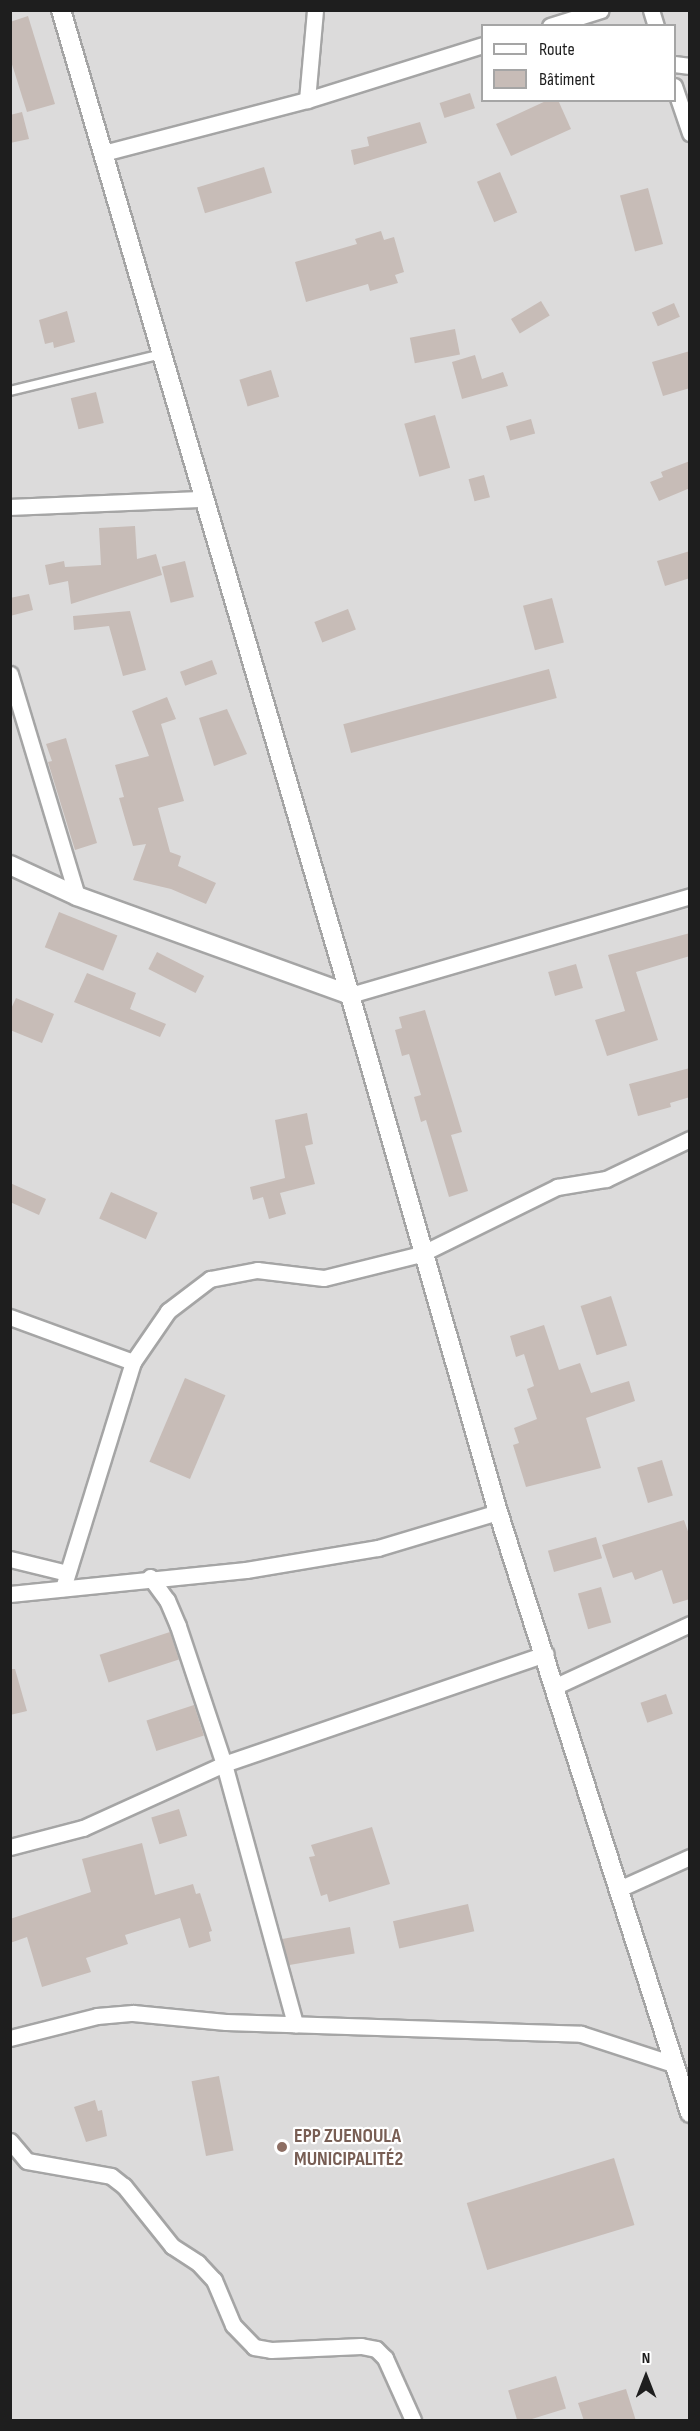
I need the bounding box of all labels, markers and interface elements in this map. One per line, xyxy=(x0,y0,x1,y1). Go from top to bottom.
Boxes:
legend xyxy=(481,24,676,102)
text: Route xyxy=(539,39,575,60)
text: Bâtiment xyxy=(539,69,595,90)
place label: EPP ZUENOULA MUNICIPALITÉ2 xyxy=(294,2124,403,2171)
marker: EPP ZUENOULA MUNICIPALITÉ2 xyxy=(275,2140,289,2154)
north arrow xyxy=(616,2347,676,2407)
text: N xyxy=(642,2349,650,2368)

